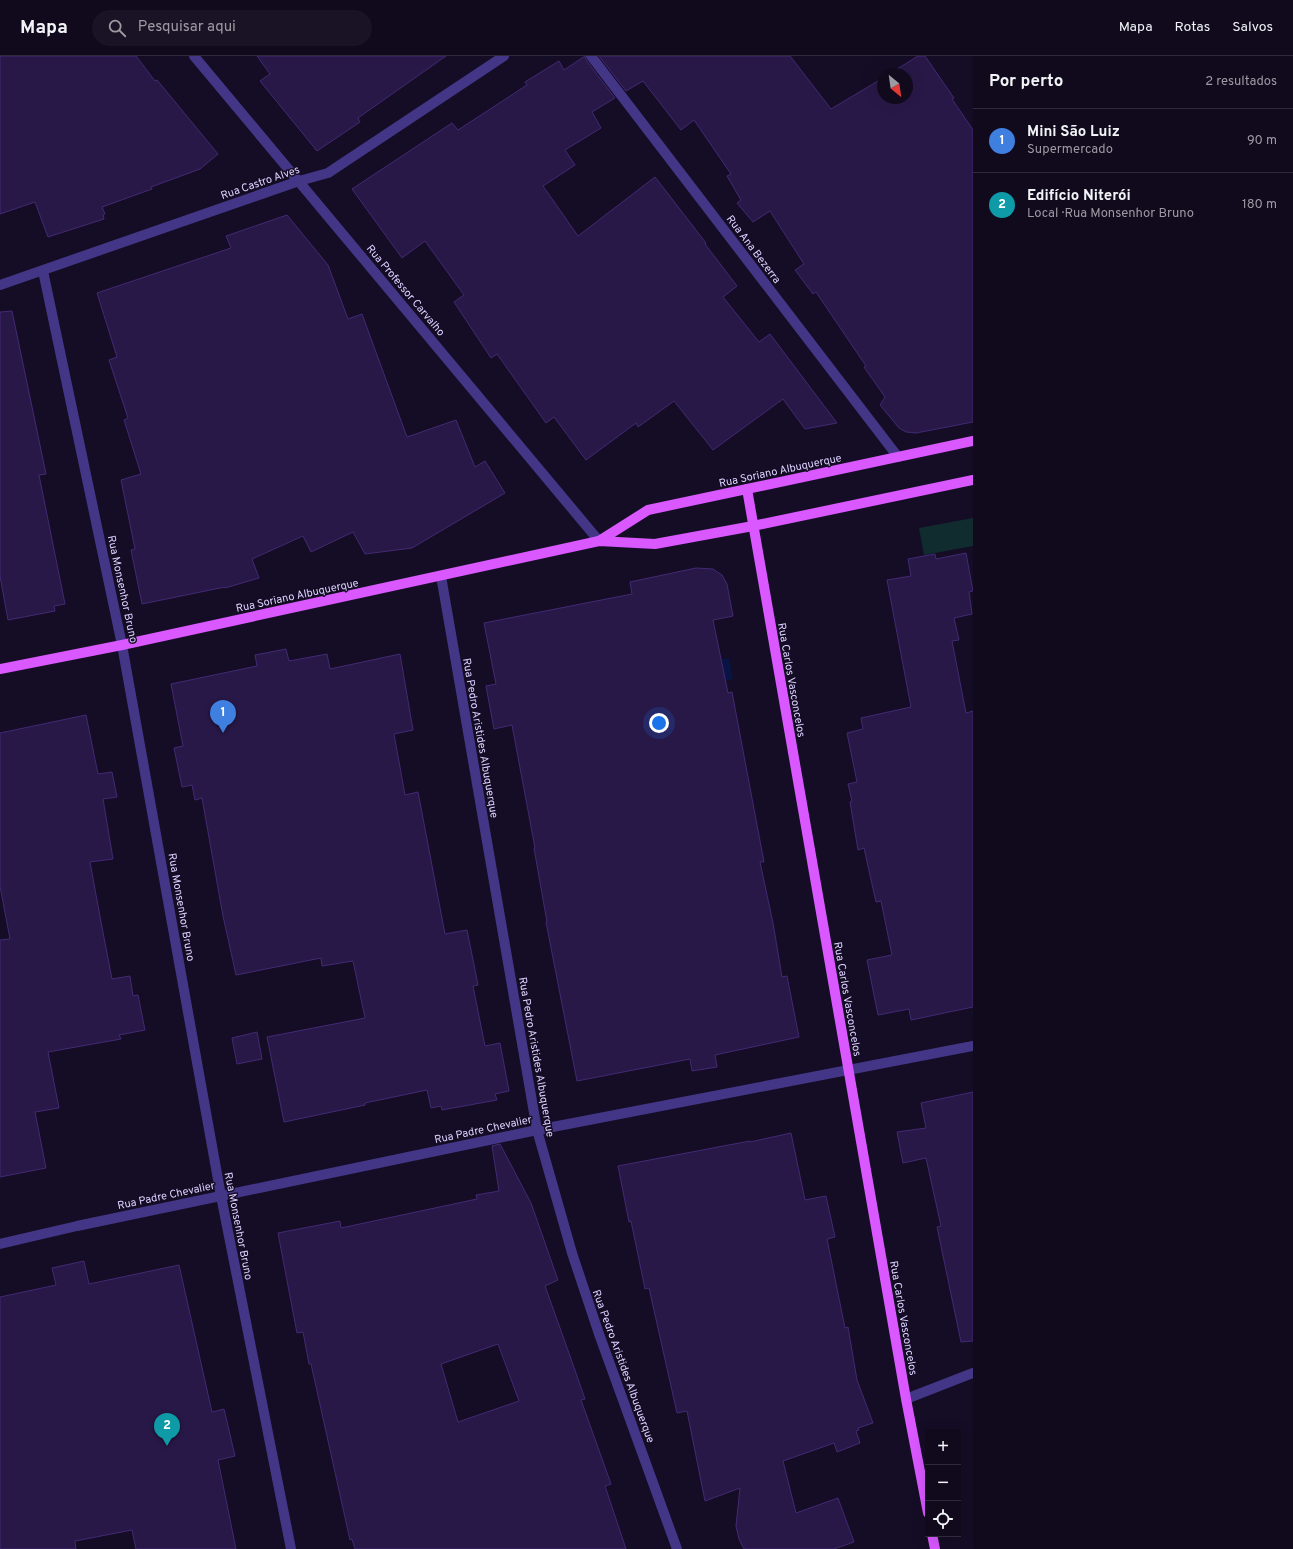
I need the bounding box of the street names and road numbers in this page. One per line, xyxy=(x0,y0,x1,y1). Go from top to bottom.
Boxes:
street label: Rua Castro Alves xyxy=(219,163,302,203)
street label: Rua Ana Bezerra xyxy=(723,213,784,287)
street label: Rua Professor Carvalho xyxy=(363,242,448,339)
street label: Rua Soriano Albuquerque xyxy=(718,451,843,491)
street label: Rua Monsenhor Bruno xyxy=(104,534,140,644)
street label: Rua Soriano Albuquerque xyxy=(235,576,360,616)
street label: Rua Carlos Vasconcelos xyxy=(774,622,808,739)
street label: Rua Pedro Aristides Albuquerque xyxy=(459,657,501,819)
street label: Rua Monsenhor Bruno xyxy=(165,852,197,962)
street label: Rua Carlos Vasconcelos xyxy=(830,941,864,1058)
street label: Rua Pedro Aristides Albuquerque xyxy=(515,976,557,1138)
street label: Rua Padre Chevalier xyxy=(433,1113,534,1147)
street label: Rua Monsenhor Bruno xyxy=(221,1171,255,1281)
street label: Rua Padre Chevalier xyxy=(116,1179,217,1213)
street label: Rua Carlos Vasconcelos xyxy=(886,1260,920,1377)
street label: Rua Pedro Aristides Albuquerque xyxy=(589,1288,657,1445)

